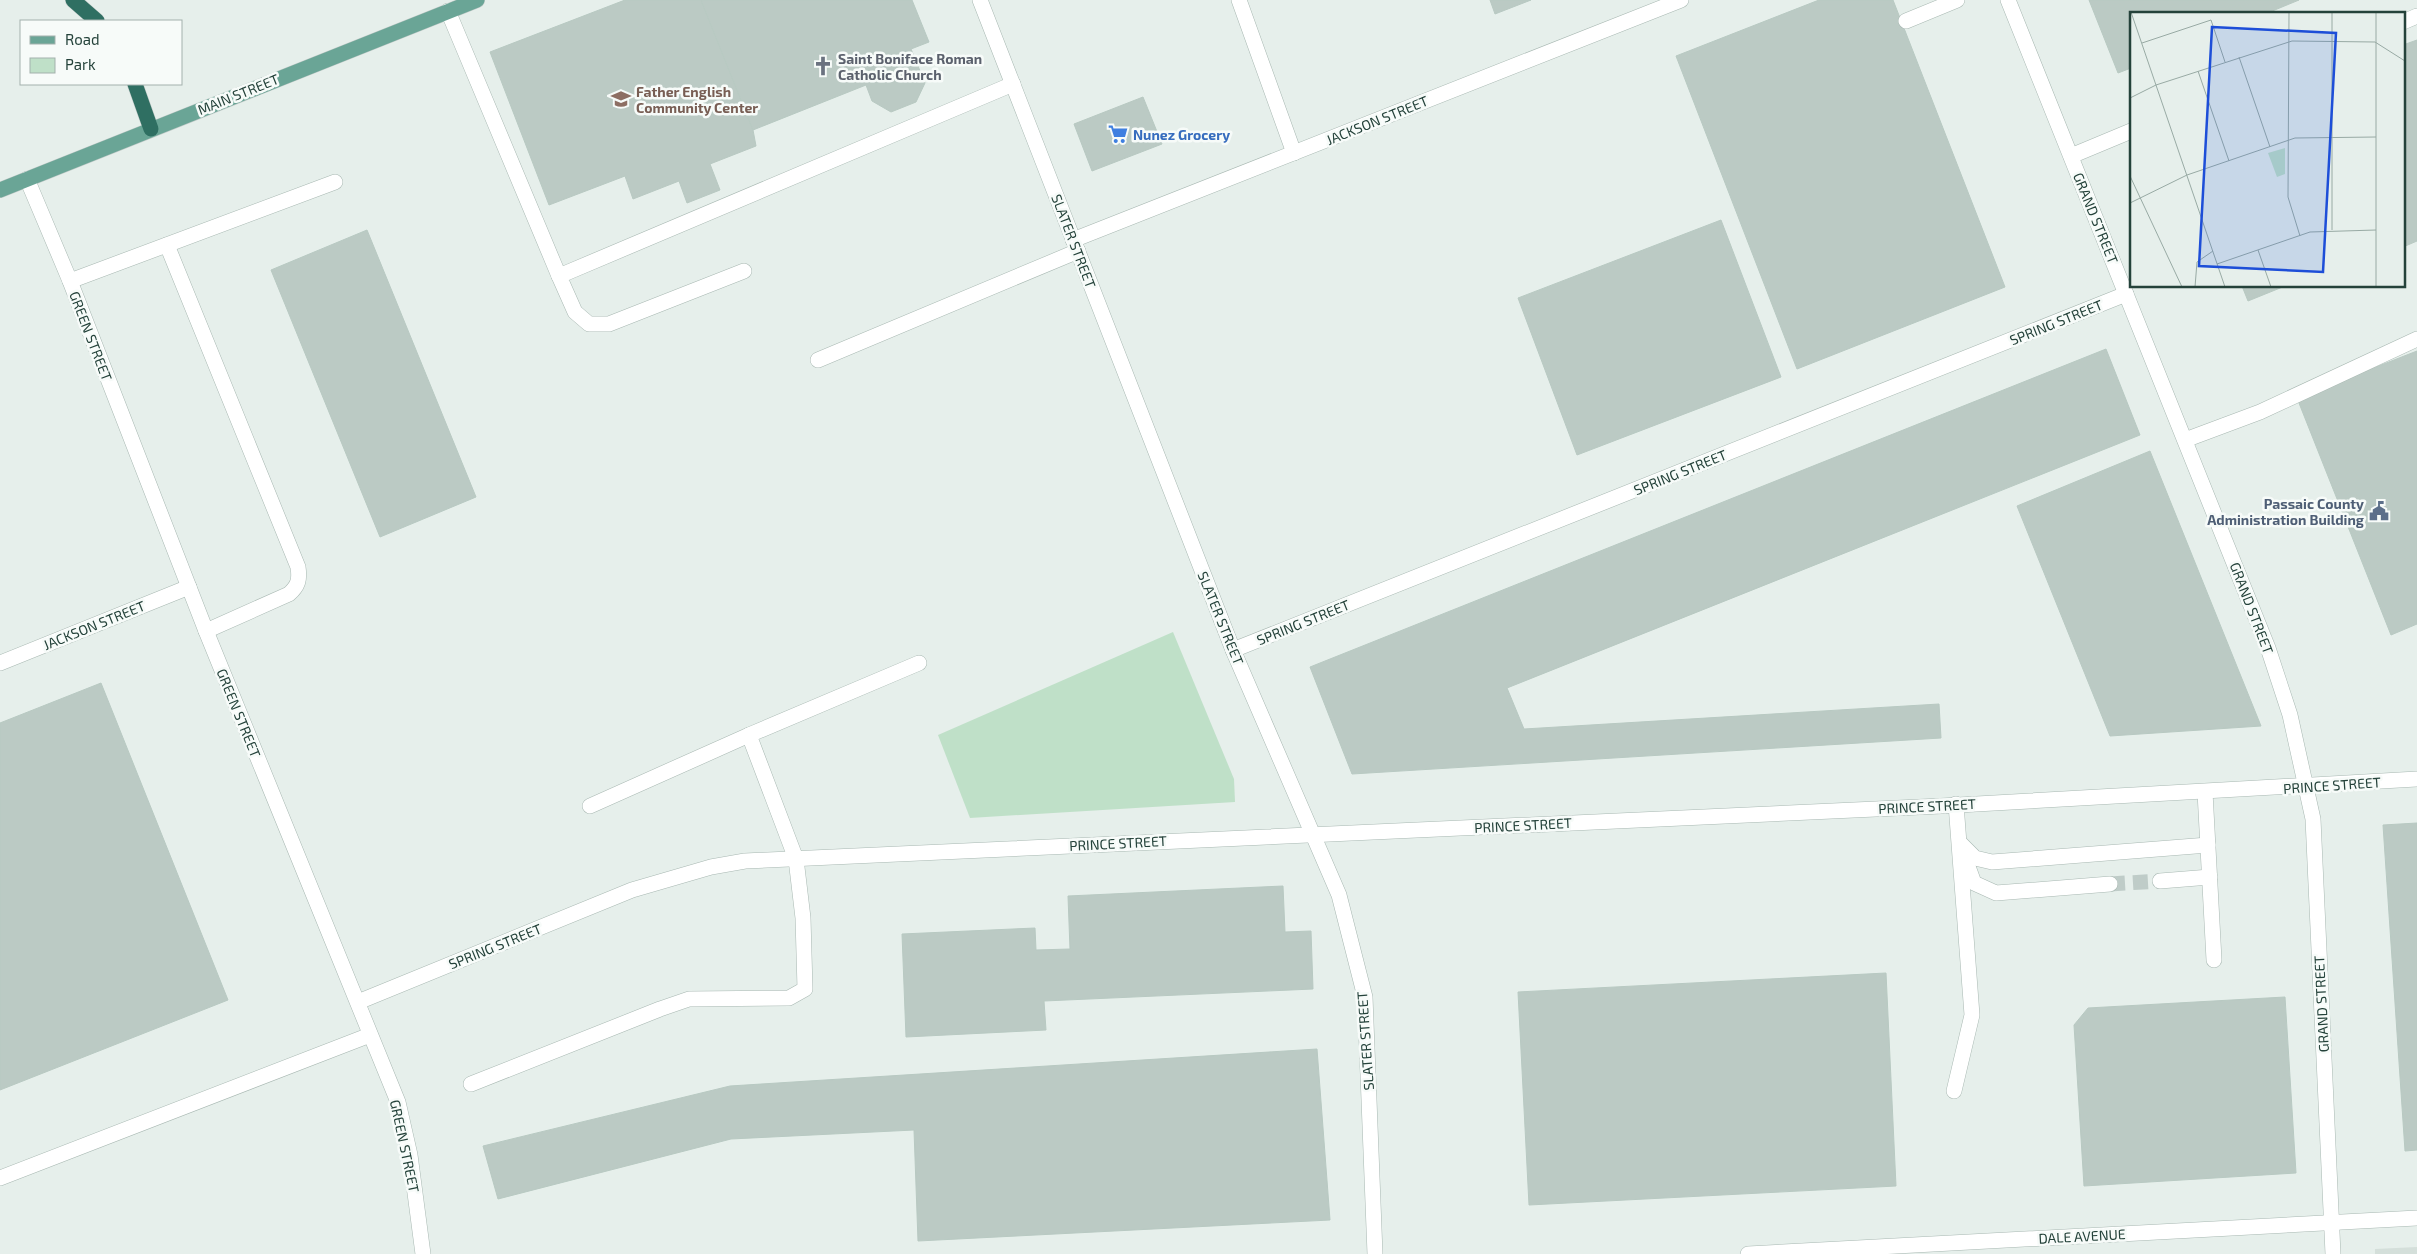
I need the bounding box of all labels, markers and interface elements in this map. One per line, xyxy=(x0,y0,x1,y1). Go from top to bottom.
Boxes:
inset map xyxy=(2130,12,2404,288)
legend xyxy=(20,20,182,85)
text: Road xyxy=(65,30,100,48)
place label: Saint Boniface Roman Catholic Church xyxy=(838,50,982,83)
text: Park xyxy=(65,55,96,73)
church icon: Saint Boniface Roman Catholic Church xyxy=(812,55,834,77)
street label: MAIN STREET xyxy=(195,70,281,118)
place label: Father English Community Center xyxy=(636,83,758,116)
school or university icon: Father English Community Center xyxy=(610,88,632,110)
street label: JACKSON STREET xyxy=(1324,92,1430,148)
supermarket icon: Nunez Grocery xyxy=(1107,123,1129,145)
place label: Nunez Grocery xyxy=(1133,126,1230,143)
street label: GRAND STREET xyxy=(2070,170,2122,266)
street label: SLATER STREET xyxy=(1048,192,1100,290)
street label: GREEN STREET xyxy=(66,289,116,383)
street label: SPRING STREET xyxy=(2007,296,2105,348)
street label: SPRING STREET xyxy=(1631,446,1729,498)
place label: Passaic County Administration Building xyxy=(2207,495,2364,528)
public building icon: Passaic County Administration Building xyxy=(2368,500,2390,522)
street label: GRAND STREET xyxy=(2227,560,2277,656)
street label: SLATER STREET xyxy=(1195,569,1247,667)
street label: SPRING STREET xyxy=(1254,596,1352,648)
street label: JACKSON STREET xyxy=(41,597,147,653)
street label: GREEN STREET xyxy=(213,666,265,760)
street label: PRINCE STREET xyxy=(2283,773,2381,797)
street label: PRINCE STREET xyxy=(1878,795,1976,817)
street label: PRINCE STREET xyxy=(1474,814,1572,836)
street label: PRINCE STREET xyxy=(1069,832,1167,854)
street label: SPRING STREET xyxy=(446,920,544,972)
street label: GRAND STREET xyxy=(2310,955,2332,1053)
street label: SLATER STREET xyxy=(1353,991,1377,1091)
street label: GREEN STREET xyxy=(387,1098,423,1194)
street label: DALE AVENUE xyxy=(2038,1225,2126,1247)

